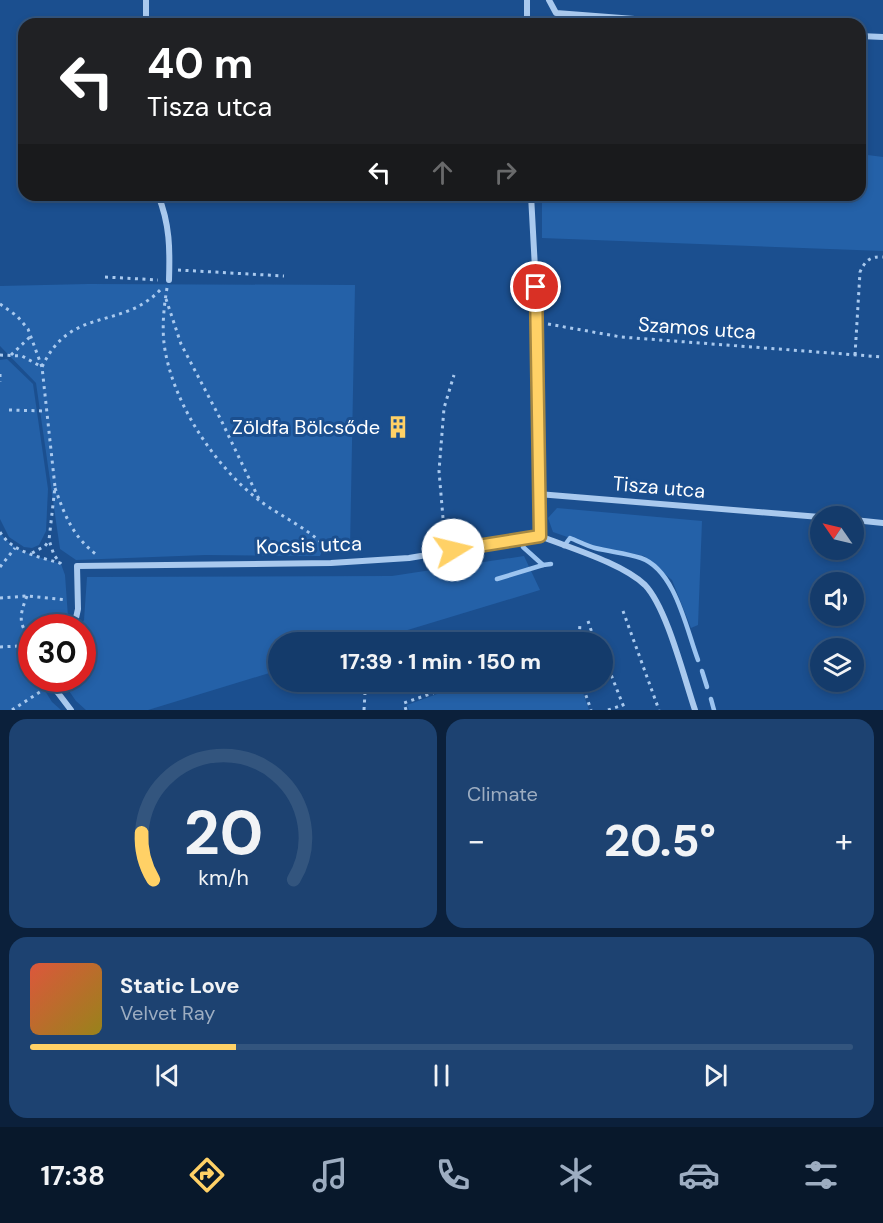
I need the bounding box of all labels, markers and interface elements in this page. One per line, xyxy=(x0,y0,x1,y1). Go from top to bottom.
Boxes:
text: 40 m xyxy=(147,36,253,91)
icon: left xyxy=(48,42,126,120)
text: Tisza utca xyxy=(147,89,272,124)
icon: left xyxy=(363,156,396,189)
icon: ahead xyxy=(426,156,459,189)
icon: right xyxy=(489,156,522,189)
pin xyxy=(510,261,561,312)
icon: arrive xyxy=(519,270,552,303)
street label: Szamos utca xyxy=(637,311,757,345)
place label: Zöldfa Bölcsőde xyxy=(232,414,380,440)
building icon: Zöldfa Bölcsőde xyxy=(385,414,411,440)
street label: Tisza utca xyxy=(612,470,706,504)
north arrow xyxy=(810,506,864,560)
map controls xyxy=(810,506,864,692)
position arrow xyxy=(421,518,485,582)
street label: Kocsis utca xyxy=(256,530,362,560)
button: sound xyxy=(810,572,864,626)
speed limit sign: 30 xyxy=(18,614,96,692)
button: layers xyxy=(810,638,864,692)
text: 17:39 · 1 min · 150 m xyxy=(340,647,541,676)
text: Climate xyxy=(467,781,538,807)
text: 20 xyxy=(183,792,263,873)
text: 20.5° xyxy=(604,811,716,870)
text: − xyxy=(467,819,485,862)
text: + xyxy=(835,819,853,862)
text: km/h xyxy=(198,865,248,893)
text: Static Love xyxy=(120,971,240,1000)
text: Velvet Ray xyxy=(120,1000,215,1026)
icon: previous xyxy=(151,1059,184,1092)
icon: pause xyxy=(425,1059,458,1092)
icon: next xyxy=(699,1059,732,1092)
icon: directions xyxy=(186,1154,228,1196)
icon: music xyxy=(309,1154,351,1196)
icon: phone xyxy=(432,1154,474,1196)
icon: climate xyxy=(555,1154,597,1196)
icon: car xyxy=(678,1154,720,1196)
icon: filters xyxy=(800,1154,842,1196)
text: 17:38 xyxy=(40,1158,105,1193)

